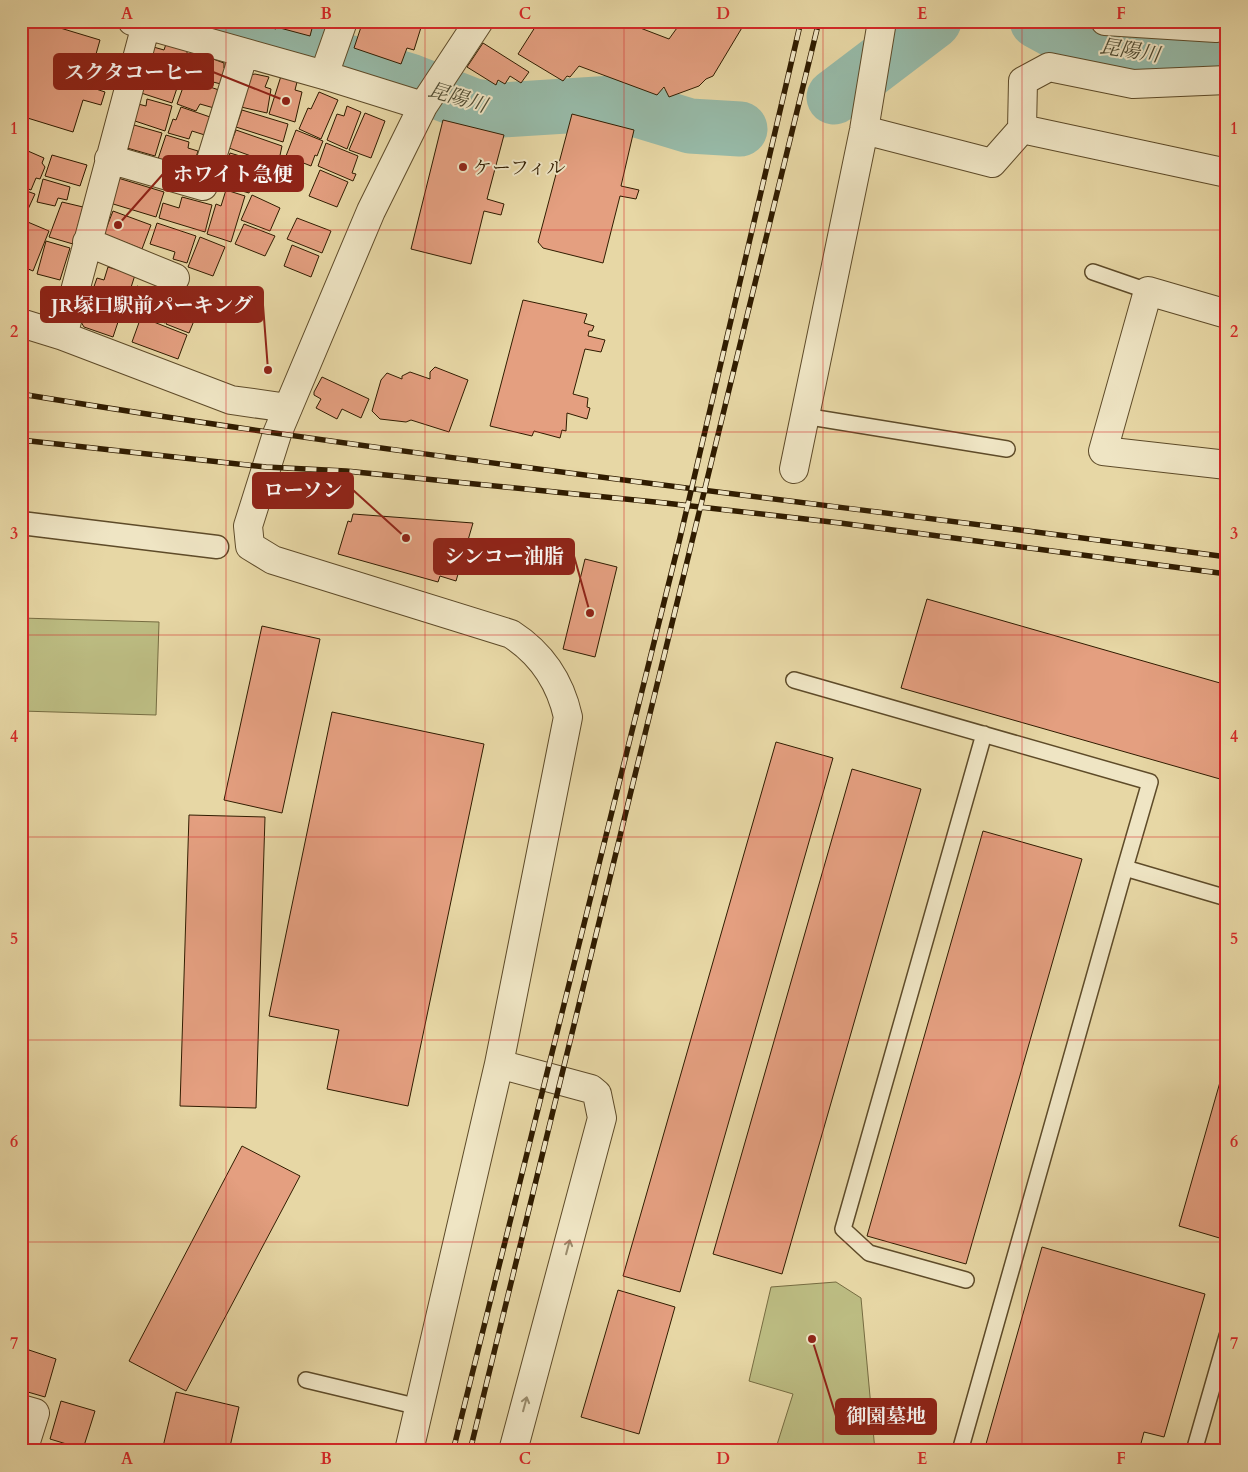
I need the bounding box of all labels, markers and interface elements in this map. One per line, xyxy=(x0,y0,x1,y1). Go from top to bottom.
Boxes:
text: A xyxy=(121,3,133,25)
text: B xyxy=(320,3,332,25)
text: C xyxy=(519,3,531,25)
text: D xyxy=(716,3,730,25)
text: E xyxy=(917,3,927,25)
text: F xyxy=(1116,3,1126,25)
water label: 昆陽川 xyxy=(1098,32,1164,69)
callout: スクタコーヒー xyxy=(54,54,213,89)
text: スクタコーヒー xyxy=(65,59,203,86)
water label: 昆陽川 xyxy=(425,76,492,120)
text: 1 xyxy=(10,118,18,140)
text: 1 xyxy=(1230,118,1238,140)
place label: ケーフィル xyxy=(473,155,566,181)
callout: ホワイト急便 xyxy=(163,156,303,191)
text: ホワイト急便 xyxy=(173,161,293,188)
marker: ケーフィル xyxy=(457,161,469,173)
callout: JR塚口駅前パーキング xyxy=(41,287,263,322)
text: JR塚口駅前パーキング xyxy=(48,292,253,319)
text: 2 xyxy=(10,321,18,343)
text: 2 xyxy=(1230,321,1238,343)
callout: ローソン xyxy=(253,473,353,508)
text: ローソン xyxy=(263,477,343,504)
text: 3 xyxy=(10,523,18,545)
text: 3 xyxy=(1230,523,1238,545)
callout: シンコー油脂 xyxy=(434,539,574,574)
text: シンコー油脂 xyxy=(444,543,564,570)
text: 4 xyxy=(10,726,18,748)
text: 4 xyxy=(1230,726,1238,748)
text: 5 xyxy=(10,928,18,950)
text: 5 xyxy=(1230,928,1238,950)
text: 6 xyxy=(10,1131,18,1153)
text: 6 xyxy=(1230,1131,1238,1153)
one-way arrow xyxy=(563,1239,573,1255)
text: 7 xyxy=(10,1333,18,1355)
text: 7 xyxy=(1230,1333,1238,1355)
one-way arrow xyxy=(521,1396,531,1412)
callout: 御園墓地 xyxy=(836,1399,936,1434)
text: 御園墓地 xyxy=(846,1403,926,1430)
text: A xyxy=(121,1448,133,1470)
text: B xyxy=(320,1448,332,1470)
text: C xyxy=(519,1448,531,1470)
text: D xyxy=(716,1448,730,1470)
text: E xyxy=(917,1448,927,1470)
text: F xyxy=(1116,1448,1126,1470)

